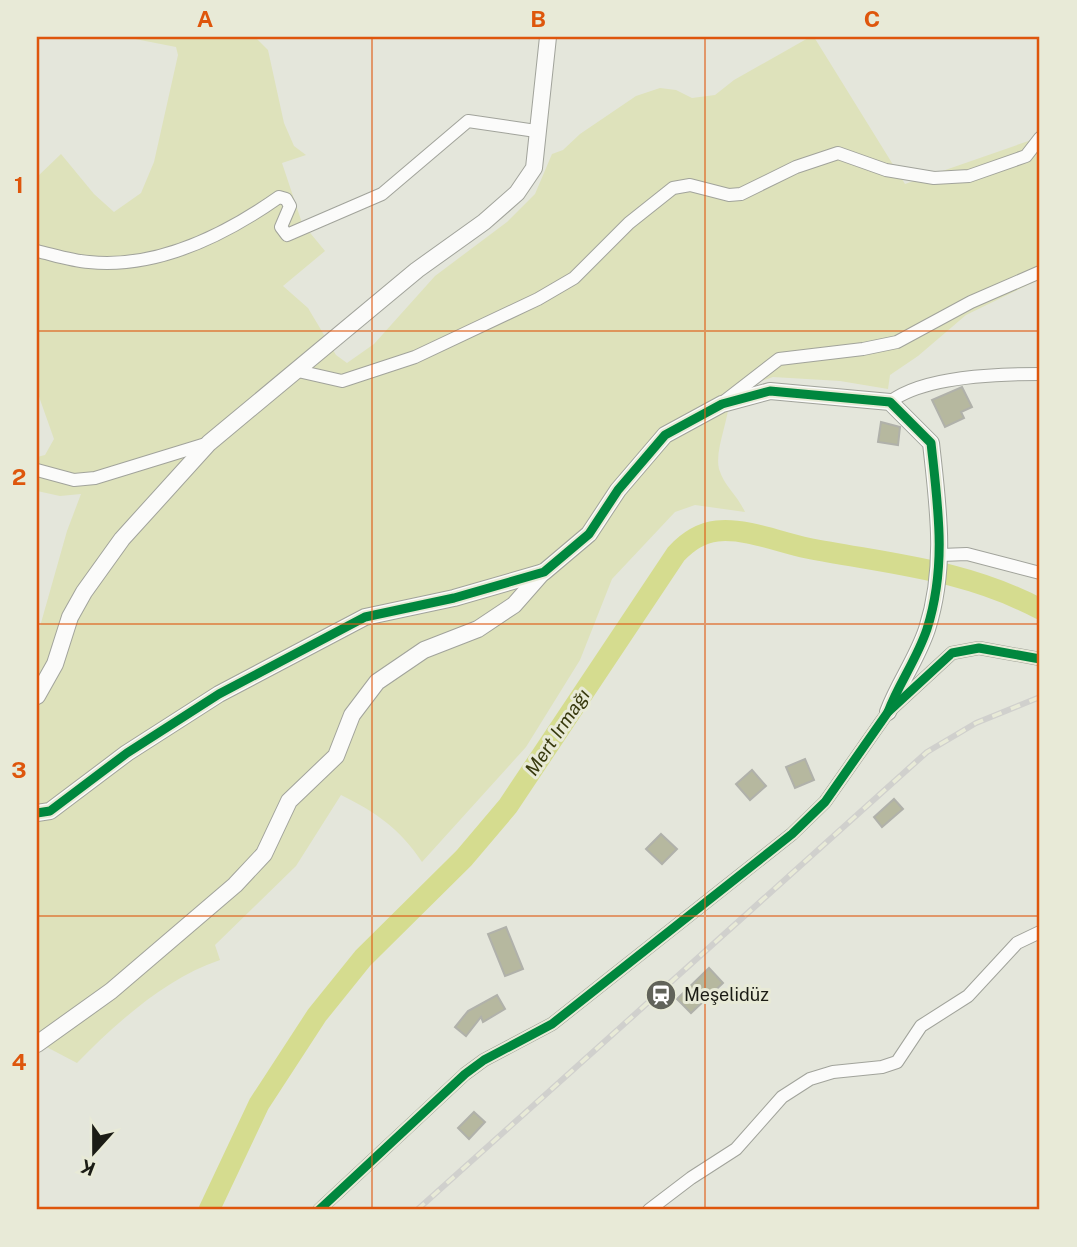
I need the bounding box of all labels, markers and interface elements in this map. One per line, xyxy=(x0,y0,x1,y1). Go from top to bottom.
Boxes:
text: A xyxy=(197,5,214,32)
text: B xyxy=(530,5,546,32)
text: C xyxy=(864,5,880,32)
text: 1 xyxy=(14,171,24,198)
text: 2 xyxy=(12,463,26,490)
water label: Mert Irmağı xyxy=(520,685,594,779)
text: 3 xyxy=(11,756,27,783)
station icon: Meşelidüz xyxy=(644,978,678,1012)
place label: Meşelidüz xyxy=(684,984,769,1005)
text: 4 xyxy=(11,1048,27,1075)
north arrow xyxy=(60,1118,130,1188)
text: K xyxy=(77,1155,98,1181)

